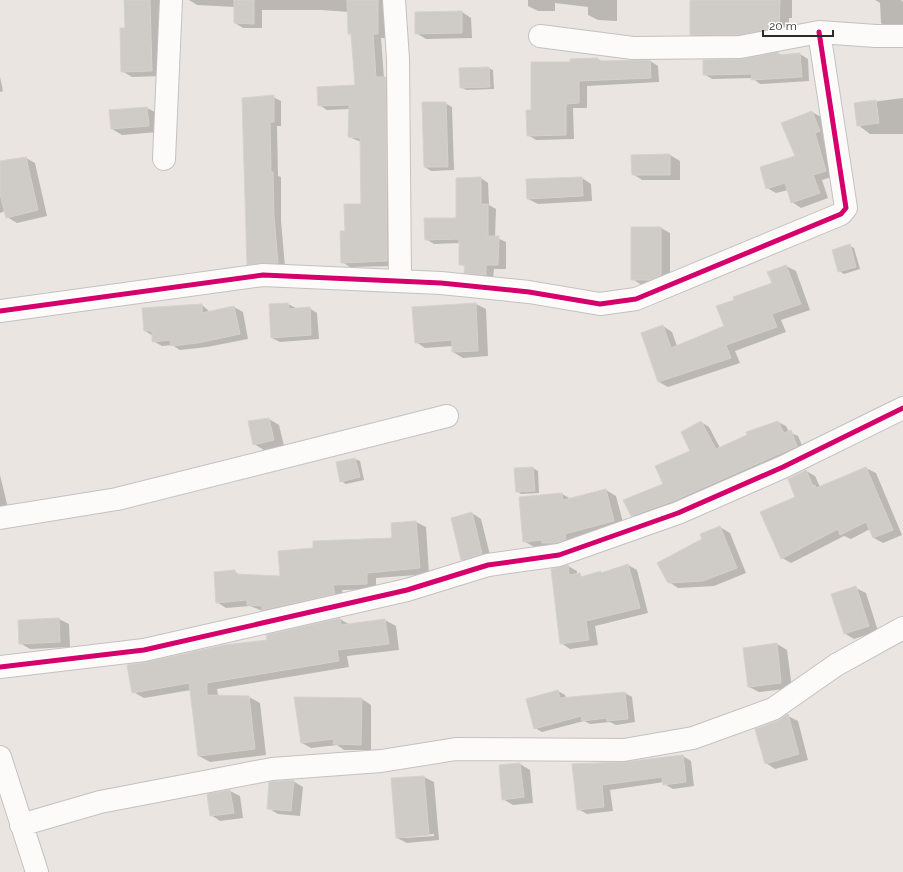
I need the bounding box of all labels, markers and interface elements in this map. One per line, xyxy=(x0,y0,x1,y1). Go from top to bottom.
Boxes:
scale bar xyxy=(763,12,833,38)
text: 20 m xyxy=(769,19,797,33)

